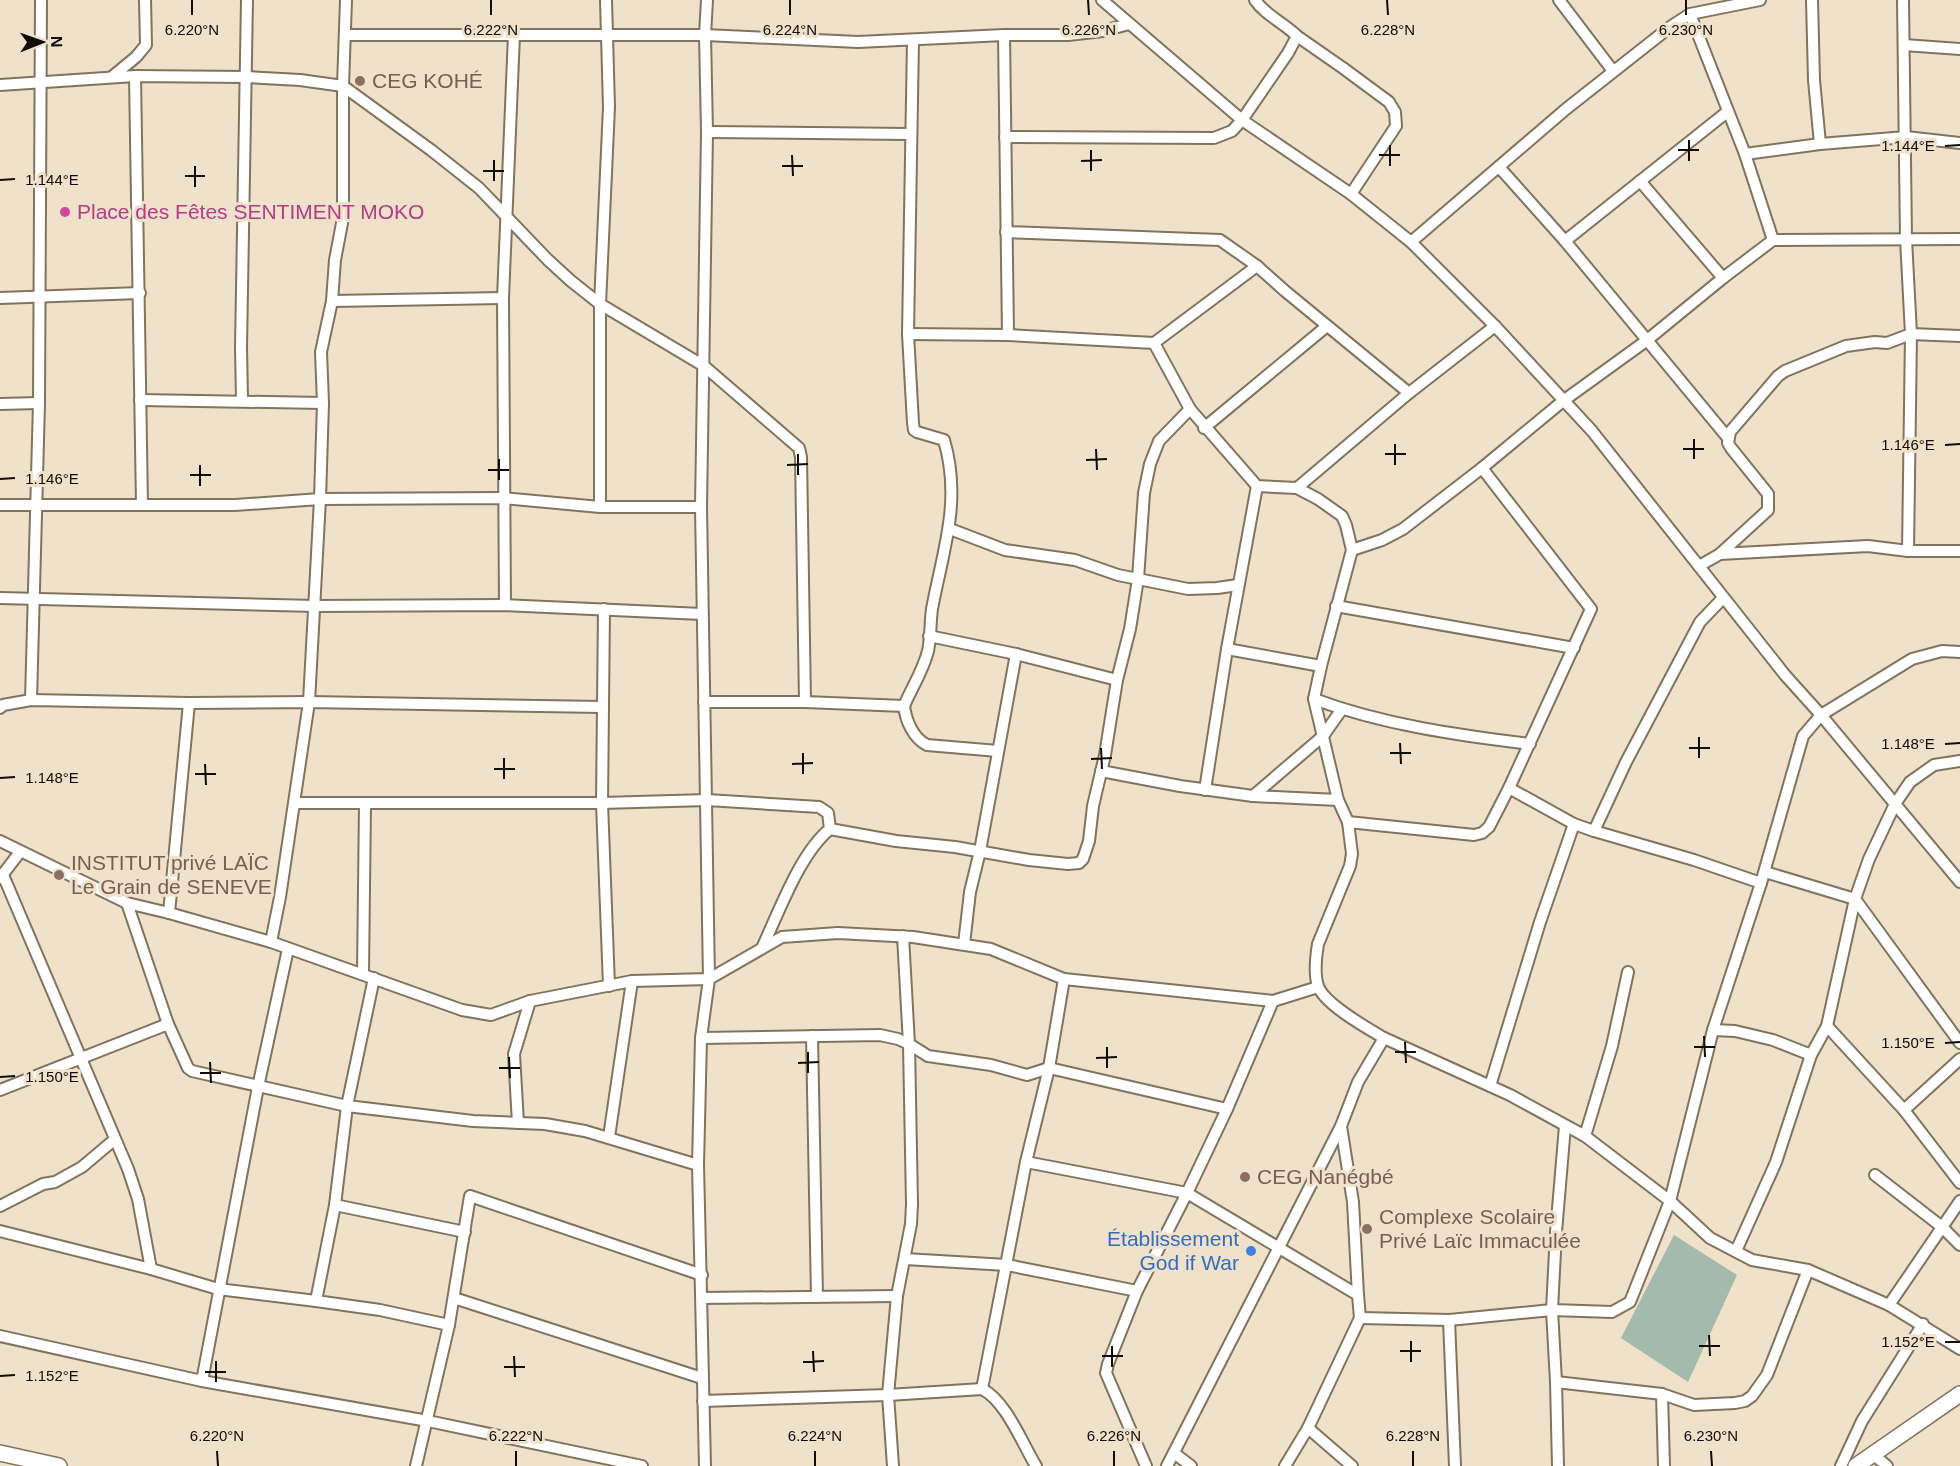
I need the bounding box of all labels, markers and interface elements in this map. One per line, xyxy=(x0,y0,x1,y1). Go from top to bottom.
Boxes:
north arrow xyxy=(12,12,72,72)
text: 6.220°N xyxy=(165,21,219,38)
text: 6.222°N xyxy=(464,21,518,38)
text: 6.224°N xyxy=(763,21,817,38)
text: 6.226°N xyxy=(1062,21,1116,38)
text: 6.228°N xyxy=(1361,21,1415,38)
text: 6.230°N xyxy=(1659,21,1713,38)
text: N xyxy=(48,36,65,48)
place label: CEG KOHÉ xyxy=(372,69,483,92)
marker: CEG KOHÉ xyxy=(353,74,367,88)
text: 1.144°E xyxy=(1881,137,1935,154)
text: 1.144°E xyxy=(25,171,79,188)
place label: Place des Fêtes SENTIMENT MOKO xyxy=(77,200,424,223)
marker: Place des Fêtes SENTIMENT MOKO xyxy=(58,205,72,219)
text: 1.146°E xyxy=(1881,436,1935,453)
text: 1.146°E xyxy=(25,470,79,487)
text: 1.148°E xyxy=(1881,735,1935,752)
text: 1.148°E xyxy=(25,769,79,786)
place label: INSTITUT privé LAÏC Le Grain de SENEVE xyxy=(71,851,272,898)
marker: INSTITUT privé LAÏC Le Grain de SENEVE xyxy=(52,868,66,882)
text: 1.150°E xyxy=(1881,1034,1935,1051)
text: 1.150°E xyxy=(25,1068,79,1085)
place label: CEG Nanégbé xyxy=(1257,1165,1394,1188)
marker: CEG Nanégbé xyxy=(1238,1170,1252,1184)
place label: Complexe Scolaire Privé Laïc Immaculée xyxy=(1379,1205,1581,1252)
marker: Complexe Scolaire Privé Laïc Immaculée xyxy=(1360,1222,1374,1236)
place label: Établissement God if War xyxy=(1107,1227,1239,1274)
marker: Établissement God if War xyxy=(1244,1244,1258,1258)
text: 1.152°E xyxy=(1881,1333,1935,1350)
text: 1.152°E xyxy=(25,1367,79,1384)
text: 6.220°N xyxy=(190,1427,244,1444)
text: 6.222°N xyxy=(489,1427,543,1444)
text: 6.224°N xyxy=(788,1427,842,1444)
text: 6.226°N xyxy=(1087,1427,1141,1444)
text: 6.228°N xyxy=(1386,1427,1440,1444)
text: 6.230°N xyxy=(1684,1427,1738,1444)

